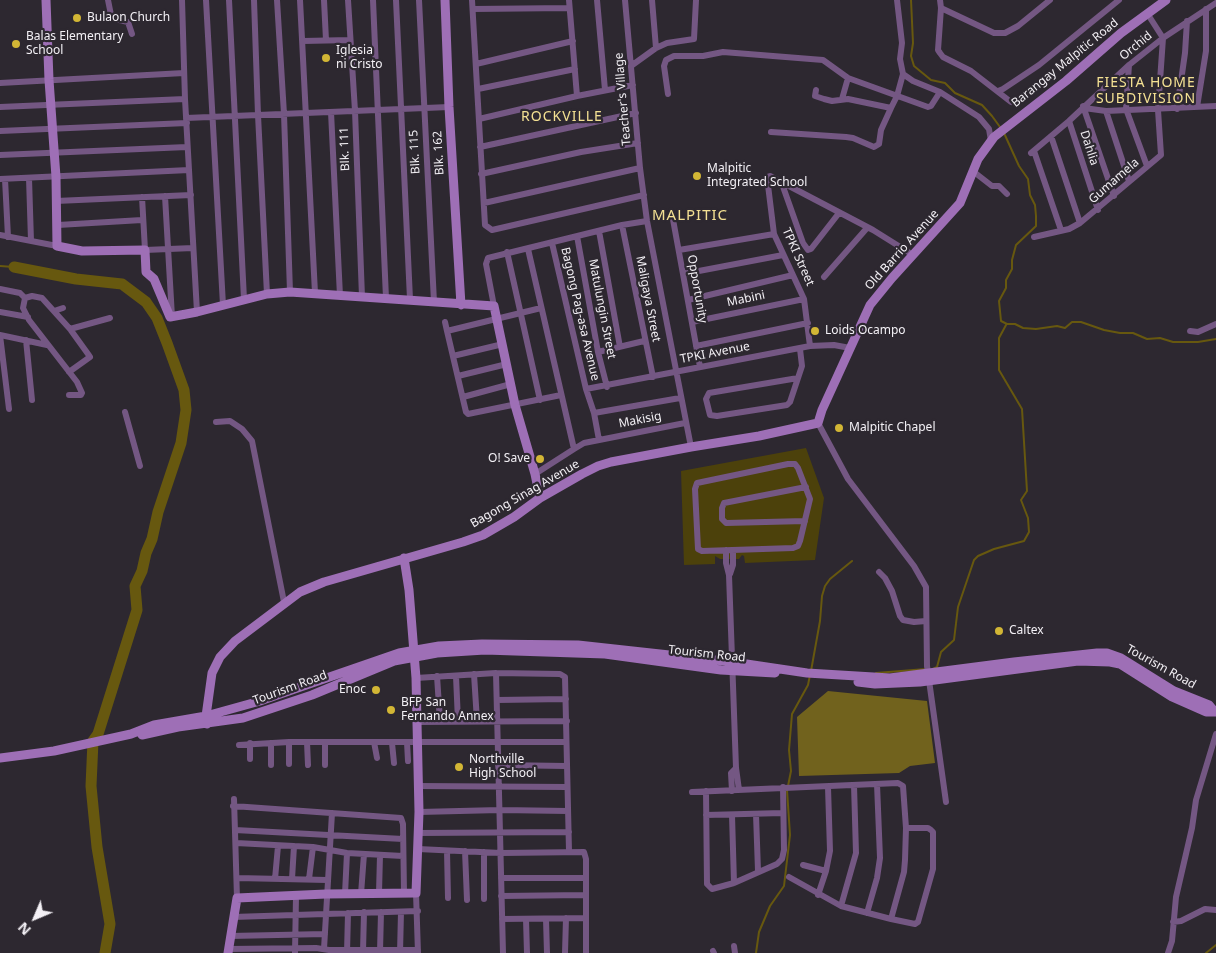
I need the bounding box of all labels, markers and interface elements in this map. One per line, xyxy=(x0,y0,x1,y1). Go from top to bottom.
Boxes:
place label: Bulaon Church xyxy=(87,11,170,25)
marker: Bulaon Church xyxy=(71,12,83,24)
street label: Barangay Malpitic Road xyxy=(1009,16,1121,110)
street label: Orchid xyxy=(1117,29,1155,63)
place label: Balas Elementary School xyxy=(26,30,123,58)
marker: Balas Elementary School xyxy=(10,38,22,50)
place label: Iglesia ni Cristo xyxy=(336,44,383,72)
marker: Iglesia ni Cristo xyxy=(320,52,332,64)
street label: Teacher's Village xyxy=(612,52,634,146)
district label: FIESTA HOME SUBDIVISION xyxy=(1095,75,1197,108)
district label: ROCKVILLE xyxy=(520,109,604,125)
street label: Blk. 111 xyxy=(337,127,353,171)
street label: Dahlia xyxy=(1077,129,1101,167)
street label: Blk. 115 xyxy=(407,130,423,174)
street label: Blk. 162 xyxy=(431,131,447,175)
street label: Gumamela xyxy=(1086,155,1142,207)
place label: Malpitic Integrated School xyxy=(707,162,807,190)
marker: Malpitic Integrated School xyxy=(691,170,703,182)
district label: MALPITIC xyxy=(651,207,729,225)
street label: Old Barrio Avenue xyxy=(862,207,942,293)
street label: TPKI Street xyxy=(779,226,817,288)
street label: Bagong Pag-asa Avenue xyxy=(558,246,602,382)
street label: Opportunity xyxy=(684,254,710,324)
street label: Maligaya Street xyxy=(633,255,663,343)
street label: Matulungin Street xyxy=(585,258,619,360)
street label: Mabini xyxy=(726,288,766,310)
place label: Loids Ocampo xyxy=(825,324,906,338)
marker: Loids Ocampo xyxy=(809,325,821,337)
street label: TPKI Avenue xyxy=(679,339,751,367)
street label: Makisig xyxy=(617,409,663,431)
place label: Malpitic Chapel xyxy=(849,421,935,435)
marker: Malpitic Chapel xyxy=(833,422,845,434)
place label: O! Save xyxy=(488,452,530,466)
marker: O! Save xyxy=(534,453,546,465)
street label: Bagong Sinag Avenue xyxy=(468,457,582,531)
place label: Caltex xyxy=(1009,624,1044,638)
marker: Caltex xyxy=(993,625,1005,637)
street label: Tourism Road xyxy=(1124,642,1198,692)
street label: Tourism Road xyxy=(668,643,746,665)
street label: Tourism Road xyxy=(251,668,329,708)
place label: Enoc xyxy=(339,683,366,697)
marker: Enoc xyxy=(370,684,382,696)
place label: BFP San Fernando Annex xyxy=(401,696,494,724)
marker: BFP San Fernando Annex xyxy=(385,704,397,716)
place label: Northville High School xyxy=(469,753,536,781)
marker: Northville High School xyxy=(453,761,465,773)
north arrow xyxy=(10,893,60,943)
text: N xyxy=(13,918,35,940)

